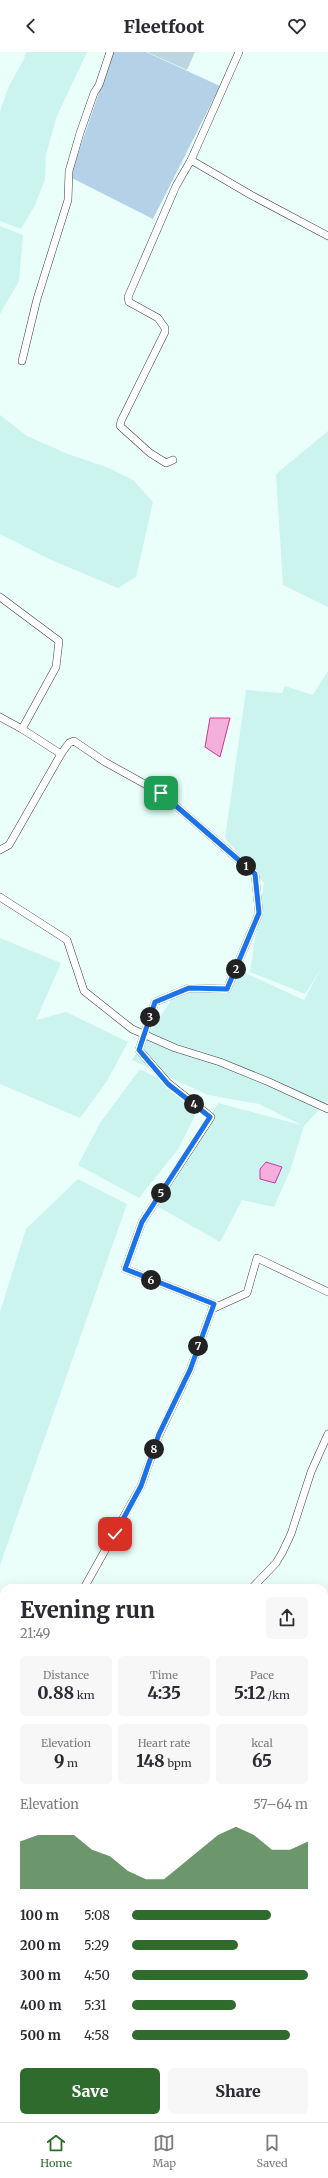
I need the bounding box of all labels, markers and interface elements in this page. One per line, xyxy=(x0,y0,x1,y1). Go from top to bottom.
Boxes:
icon: back xyxy=(20,15,42,37)
text: Fleetfoot xyxy=(124,15,204,38)
icon: heart xyxy=(286,15,308,37)
pin xyxy=(144,776,178,810)
icon: arrive xyxy=(150,782,172,804)
pin: 1 xyxy=(236,856,256,876)
text: 1 xyxy=(243,859,249,873)
pin: 2 xyxy=(226,959,246,979)
text: 2 xyxy=(233,962,239,976)
pin: 3 xyxy=(140,1007,160,1027)
text: 3 xyxy=(147,1010,153,1024)
pin: 4 xyxy=(184,1094,204,1114)
text: 4 xyxy=(191,1097,198,1111)
pin: 5 xyxy=(151,1183,171,1203)
text: 5 xyxy=(158,1186,164,1200)
pin: 6 xyxy=(141,1270,161,1290)
text: 6 xyxy=(148,1273,154,1287)
pin: 7 xyxy=(188,1336,208,1356)
text: 7 xyxy=(195,1339,201,1353)
pin: 8 xyxy=(144,1439,164,1459)
text: 8 xyxy=(151,1442,157,1456)
pin xyxy=(98,1517,132,1551)
icon: check xyxy=(104,1523,126,1545)
text: Evening run xyxy=(20,1596,155,1624)
button: share xyxy=(266,1597,308,1639)
text: 21:49 xyxy=(20,1625,50,1642)
text: Distance xyxy=(43,1668,89,1682)
text: Time xyxy=(150,1668,178,1682)
text: Pace xyxy=(250,1668,274,1682)
text: 0.88 xyxy=(37,1682,74,1704)
text: 4:35 xyxy=(147,1682,181,1704)
text: 5:12 xyxy=(234,1682,265,1704)
text: km xyxy=(74,1688,95,1702)
text: /km xyxy=(265,1688,290,1702)
text: Elevation xyxy=(41,1736,91,1750)
text: Heart rate xyxy=(138,1736,190,1750)
text: kcal xyxy=(251,1736,273,1750)
text: 9 xyxy=(54,1750,65,1772)
text: 148 xyxy=(136,1750,165,1772)
text: 65 xyxy=(252,1750,272,1772)
text: m xyxy=(65,1756,78,1770)
text: bpm xyxy=(165,1756,192,1770)
text: Elevation xyxy=(20,1796,79,1813)
text: 57–64 m xyxy=(253,1796,308,1813)
text: 100 m xyxy=(20,1907,59,1924)
text: 5:08 xyxy=(84,1907,110,1924)
text: 200 m xyxy=(20,1937,61,1954)
text: 5:29 xyxy=(84,1937,109,1954)
text: 300 m xyxy=(20,1967,61,1984)
text: 4:50 xyxy=(84,1967,110,1984)
text: 400 m xyxy=(20,1997,62,2014)
text: 5:31 xyxy=(84,1997,106,2014)
text: 500 m xyxy=(20,2027,61,2044)
text: 4:58 xyxy=(84,2027,109,2044)
button: Save xyxy=(20,2068,160,2114)
button: Share xyxy=(168,2068,308,2114)
tab: Home xyxy=(40,2132,72,2170)
tab: Map xyxy=(153,2132,176,2170)
tab: Saved xyxy=(257,2132,288,2170)

